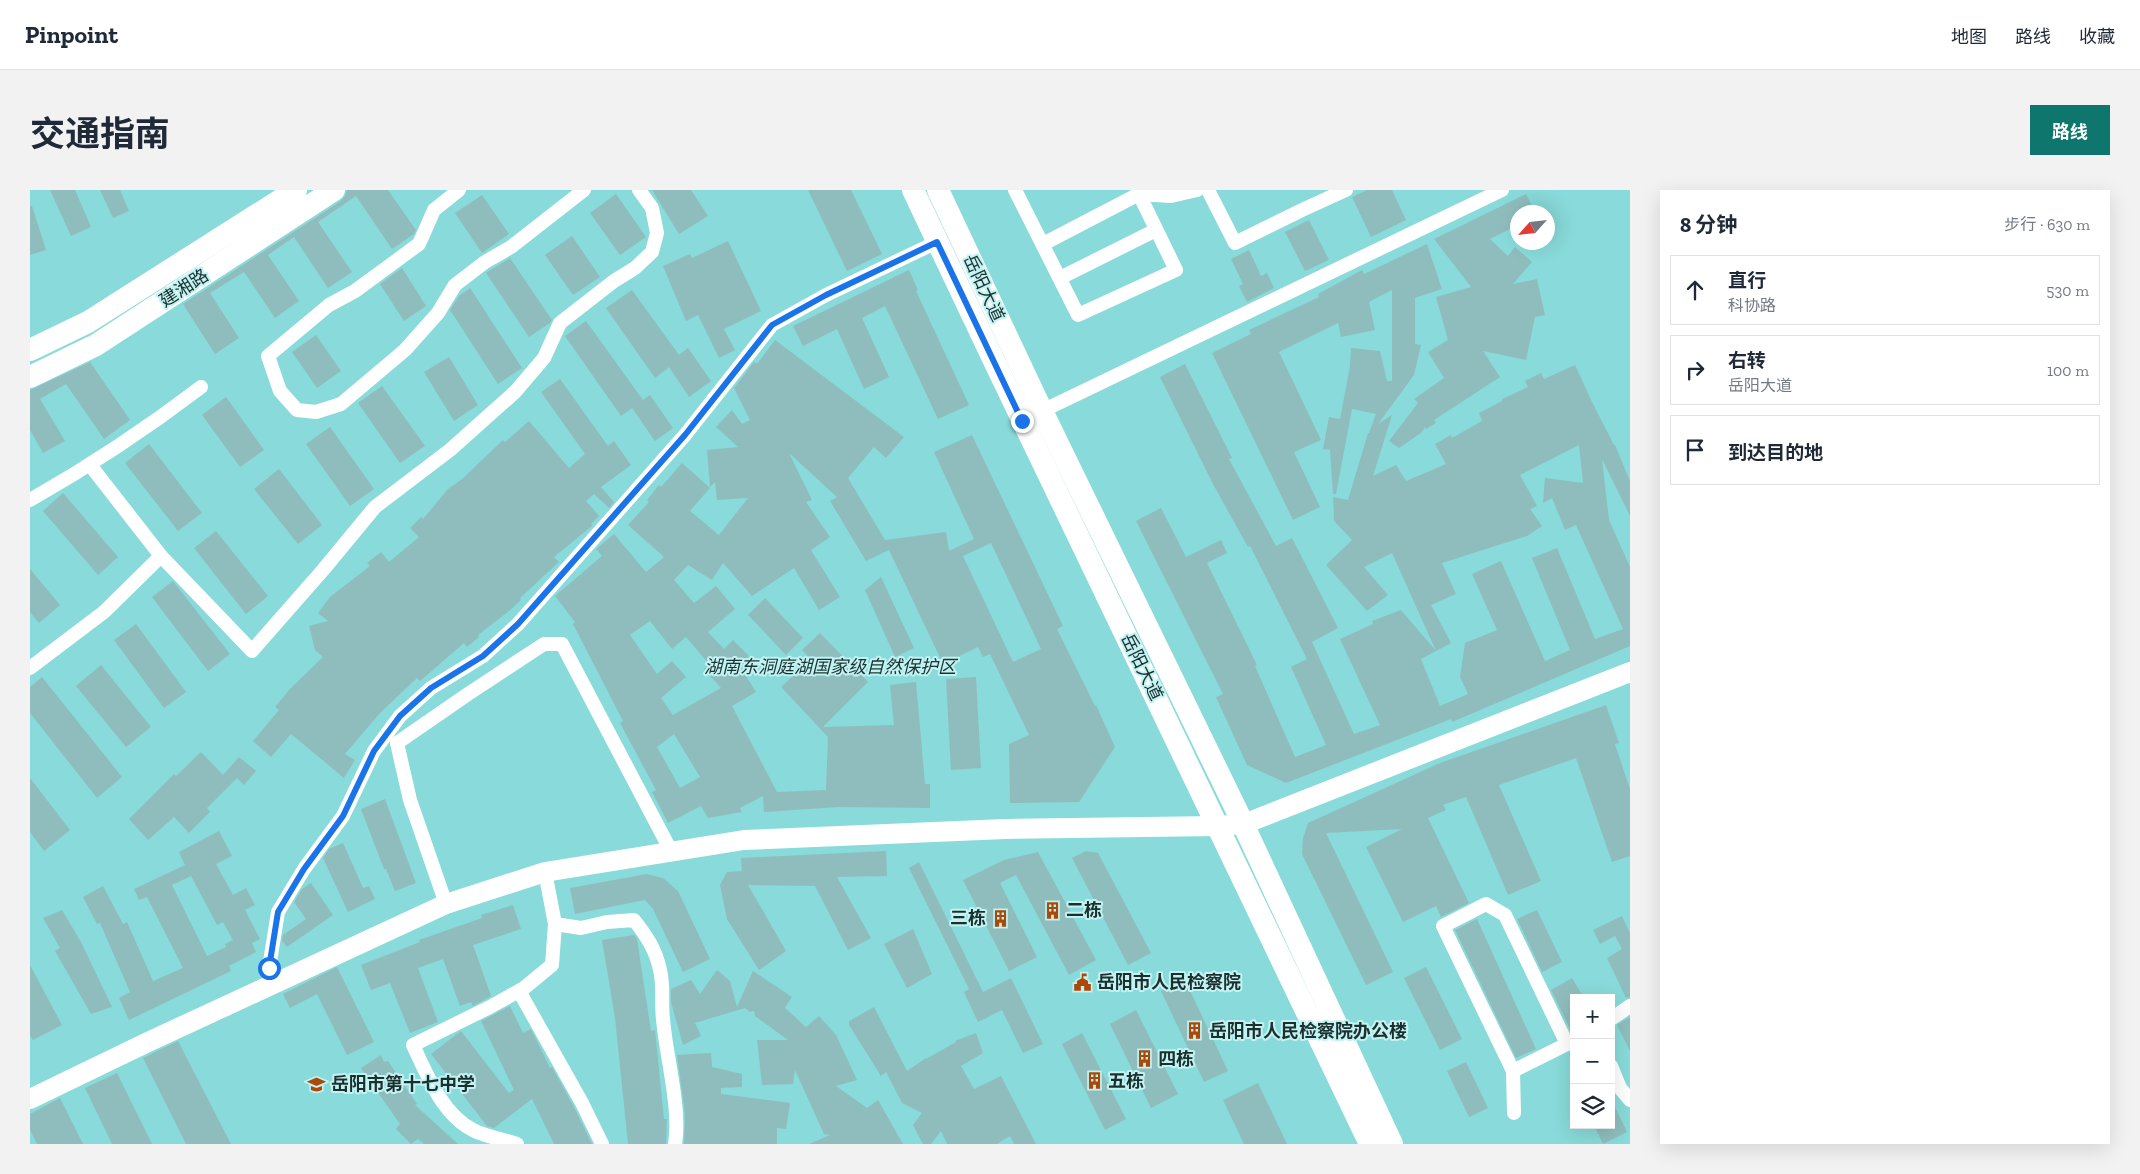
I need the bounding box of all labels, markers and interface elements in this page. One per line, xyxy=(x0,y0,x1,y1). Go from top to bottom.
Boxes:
text: Pinpoint xyxy=(25,20,118,49)
text: 地图 xyxy=(1951,26,1987,48)
text: 路线 xyxy=(2015,26,2051,48)
text: 收藏 xyxy=(2079,26,2115,48)
button: 路线 xyxy=(2030,105,2110,155)
text: 交通指南 xyxy=(30,113,170,155)
north arrow xyxy=(1510,205,1555,250)
text: 8 分钟 xyxy=(1680,212,1737,237)
text: 步行 · 630 m xyxy=(2004,215,2090,234)
street label: 岳阳大道 xyxy=(959,251,1009,325)
street label: 建湘路 xyxy=(155,264,213,312)
text: 直行 xyxy=(1728,269,1766,292)
icon: ahead xyxy=(1681,276,1709,304)
text: 530 m xyxy=(2046,281,2089,300)
text: 科协路 xyxy=(1728,296,1776,315)
text: 右转 xyxy=(1728,349,1766,372)
icon: right xyxy=(1681,356,1709,384)
text: 100 m xyxy=(2047,361,2089,380)
text: 岳阳大道 xyxy=(1728,376,1792,395)
route end xyxy=(1011,410,1034,433)
icon: arrive xyxy=(1681,436,1709,464)
text: 到达目的地 xyxy=(1728,441,1823,464)
street label: 岳阳大道 xyxy=(1116,630,1168,704)
park label: 湖南东洞庭湖国家级自然保护区 xyxy=(704,656,959,678)
place label: 二栋 xyxy=(1066,899,1102,921)
building icon: 二栋 xyxy=(1042,900,1062,920)
place label: 三栋 xyxy=(950,907,986,929)
building icon: 三栋 xyxy=(990,908,1010,928)
route start xyxy=(258,957,281,980)
place label: 岳阳市人民检察院 xyxy=(1097,971,1241,993)
public building icon: 岳阳市人民检察院 xyxy=(1073,972,1093,992)
map controls xyxy=(1570,994,1615,1129)
button: + xyxy=(1570,994,1615,1039)
place label: 岳阳市人民检察院办公楼 xyxy=(1209,1020,1407,1042)
building icon: 岳阳市人民检察院办公楼 xyxy=(1185,1021,1205,1041)
button: − xyxy=(1570,1039,1615,1084)
place label: 四栋 xyxy=(1158,1048,1194,1070)
building icon: 四栋 xyxy=(1134,1049,1154,1069)
place label: 五栋 xyxy=(1108,1070,1144,1092)
building icon: 五栋 xyxy=(1084,1071,1104,1091)
place label: 岳阳市第十七中学 xyxy=(331,1073,475,1095)
school or university icon: 岳阳市第十七中学 xyxy=(307,1074,327,1094)
button: layers xyxy=(1570,1084,1615,1129)

